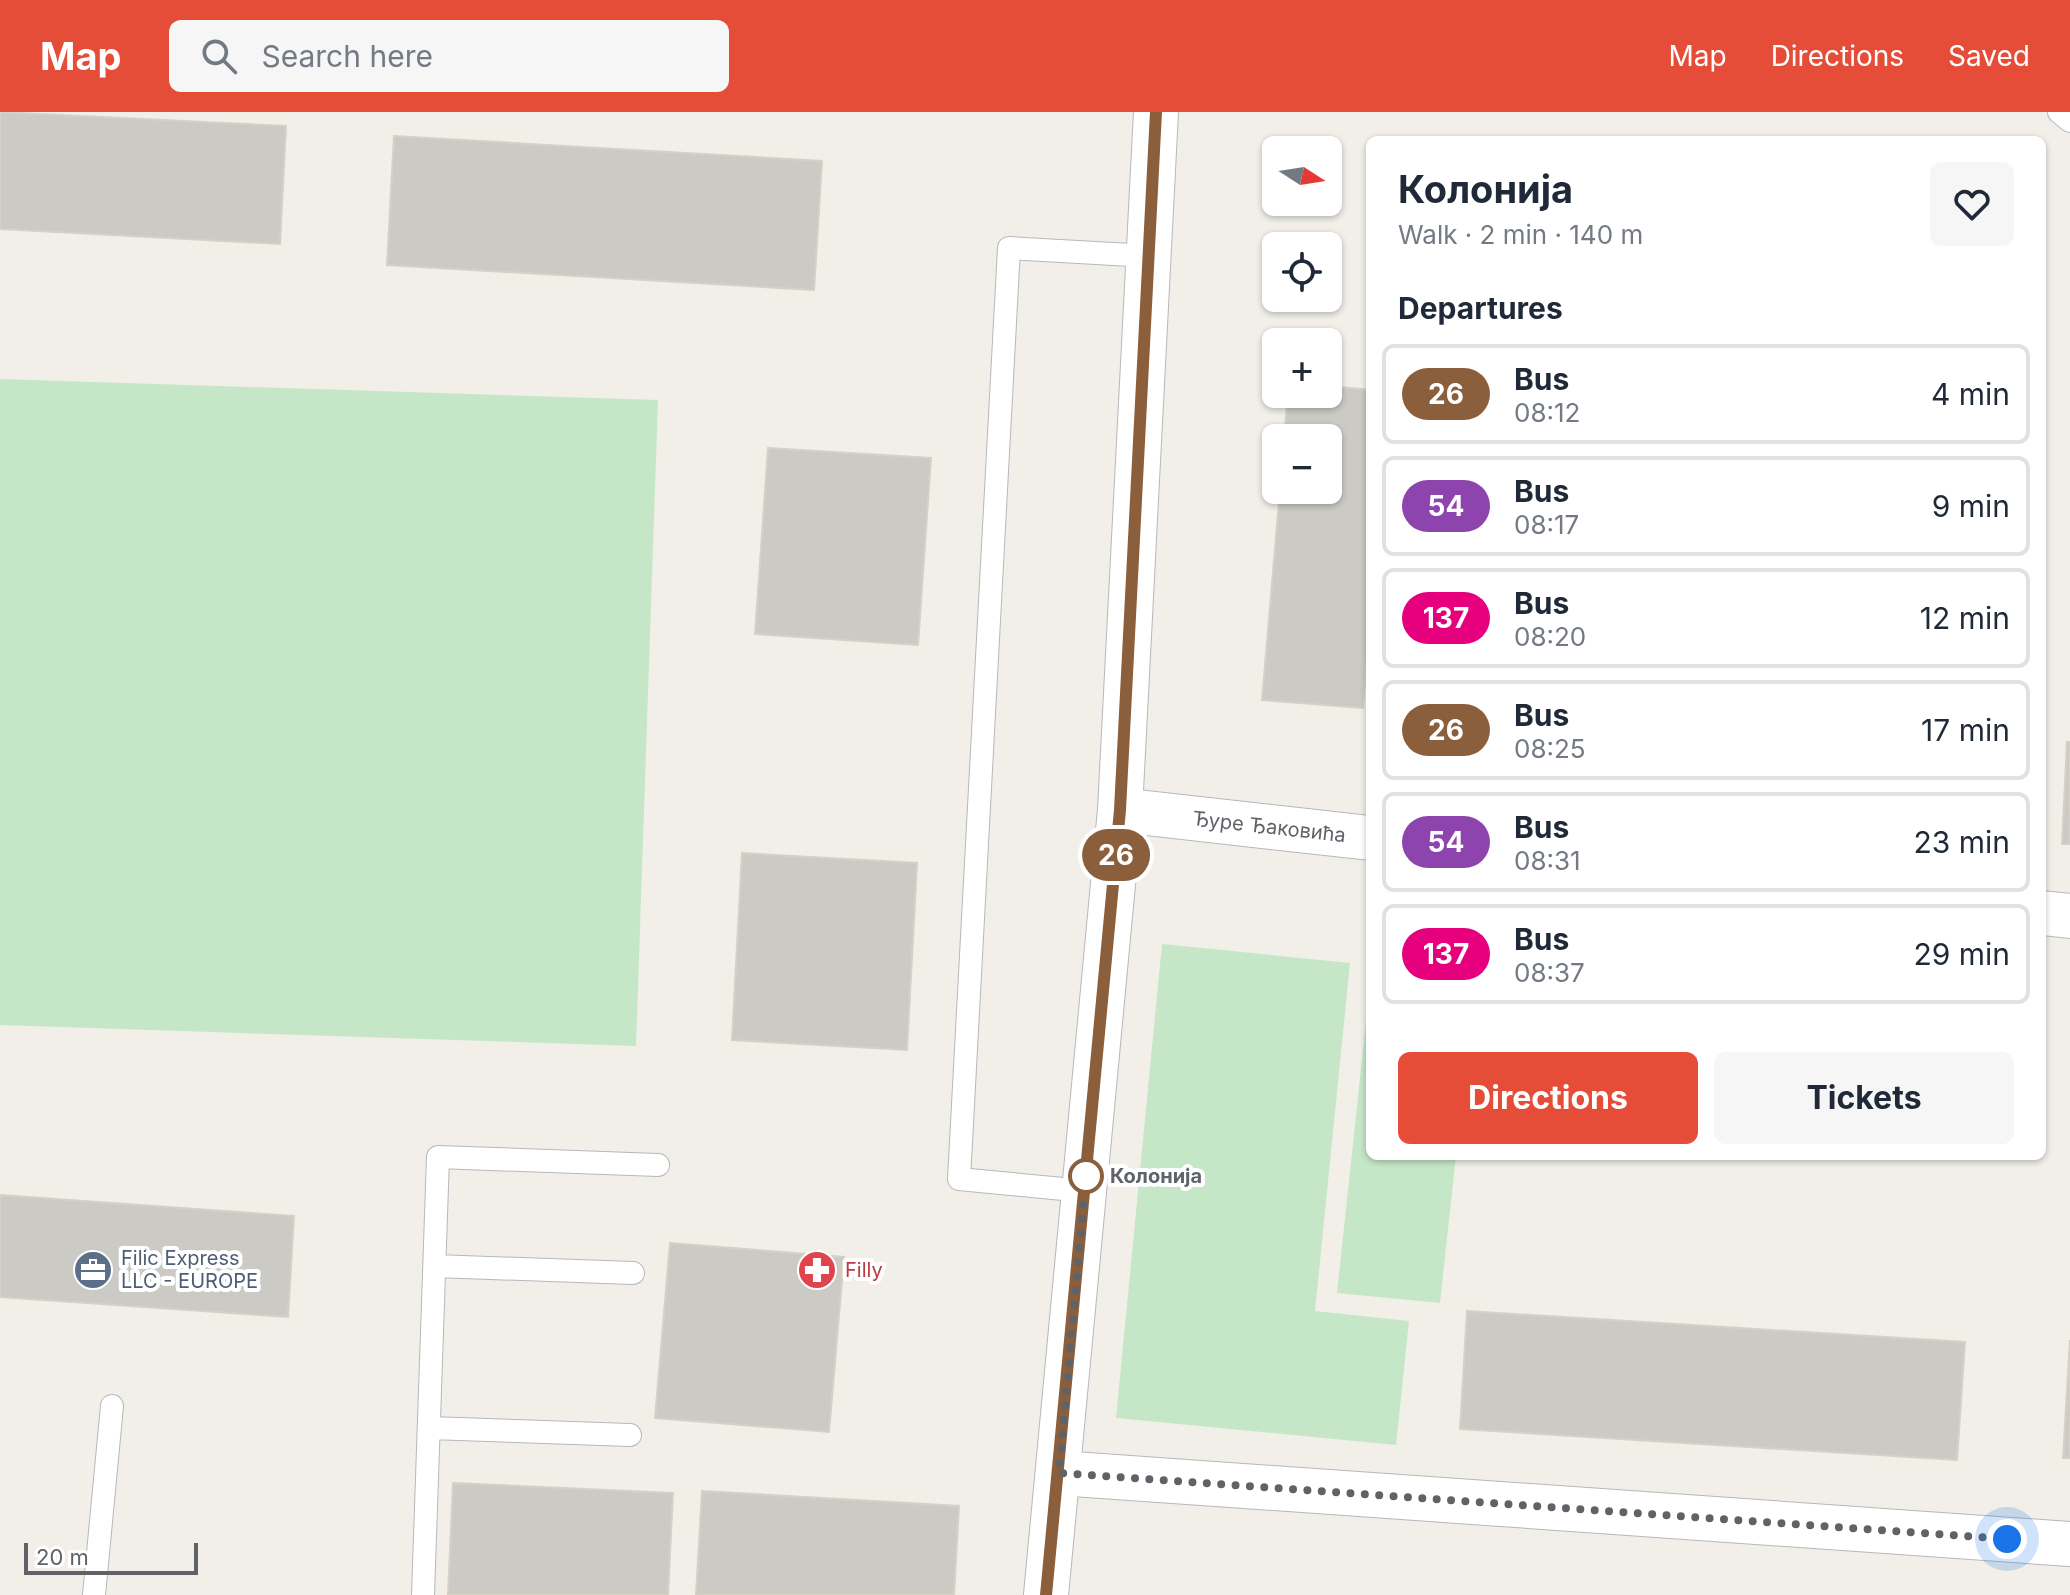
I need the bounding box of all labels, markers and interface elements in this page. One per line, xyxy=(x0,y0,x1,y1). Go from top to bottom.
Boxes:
search box xyxy=(169,20,729,92)
text: Map xyxy=(40,33,121,79)
icon: search xyxy=(197,34,241,78)
text: Search here xyxy=(261,38,433,74)
text: Map xyxy=(1668,39,1727,73)
text: Directions xyxy=(1771,39,1904,73)
text: Saved xyxy=(1948,39,2030,73)
north arrow xyxy=(1262,136,1342,216)
map controls xyxy=(1262,136,1342,504)
button: heart xyxy=(1930,162,2014,246)
text: Колонија xyxy=(1398,166,1573,212)
text: Walk · 2 min · 140 m xyxy=(1398,219,1643,250)
button: locate xyxy=(1262,232,1342,312)
text: Departures xyxy=(1398,290,1563,326)
button: + xyxy=(1262,328,1342,408)
text: Bus xyxy=(1514,361,1569,397)
text: 4 min xyxy=(1931,376,2010,412)
text: 26 xyxy=(1428,377,1464,411)
text: 08:12 xyxy=(1514,397,1580,428)
button: − xyxy=(1262,424,1342,504)
text: Bus xyxy=(1514,473,1569,509)
text: 9 min xyxy=(1932,488,2010,524)
text: 54 xyxy=(1428,489,1464,523)
text: 08:17 xyxy=(1514,509,1579,540)
text: Bus xyxy=(1514,585,1569,621)
text: 12 min xyxy=(1920,600,2010,636)
text: 137 xyxy=(1423,601,1469,635)
text: 08:20 xyxy=(1514,621,1586,652)
text: Bus xyxy=(1514,697,1569,733)
text: 17 min xyxy=(1921,712,2010,748)
text: 26 xyxy=(1428,713,1464,747)
text: 08:25 xyxy=(1514,733,1586,764)
street label: Ђуре Ђаковића xyxy=(1191,806,1347,847)
text: Bus xyxy=(1514,809,1569,845)
text: 23 min xyxy=(1913,824,2010,860)
text: 54 xyxy=(1428,825,1464,859)
line badge: 26 xyxy=(1080,829,1152,881)
text: 26 xyxy=(1098,838,1134,872)
text: 08:31 xyxy=(1514,845,1581,876)
text: Bus xyxy=(1514,921,1569,957)
text: 29 min xyxy=(1913,936,2010,972)
text: 137 xyxy=(1423,937,1469,971)
text: 08:37 xyxy=(1514,957,1585,988)
button: Directions xyxy=(1398,1052,1698,1144)
button: Tickets xyxy=(1714,1052,2014,1144)
marker: Колонија xyxy=(1069,1159,1103,1193)
place label: Колонија xyxy=(1110,1164,1202,1188)
place label: Filic Express LLC - EUROPE xyxy=(121,1246,258,1293)
office icon: Filic Express LLC - EUROPE xyxy=(72,1249,114,1291)
pharmacy icon: Filly xyxy=(796,1249,838,1291)
place label: Filly xyxy=(845,1258,883,1282)
your location xyxy=(1987,1519,2027,1559)
scale bar xyxy=(24,1539,198,1575)
text: 20 m xyxy=(36,1544,89,1570)

